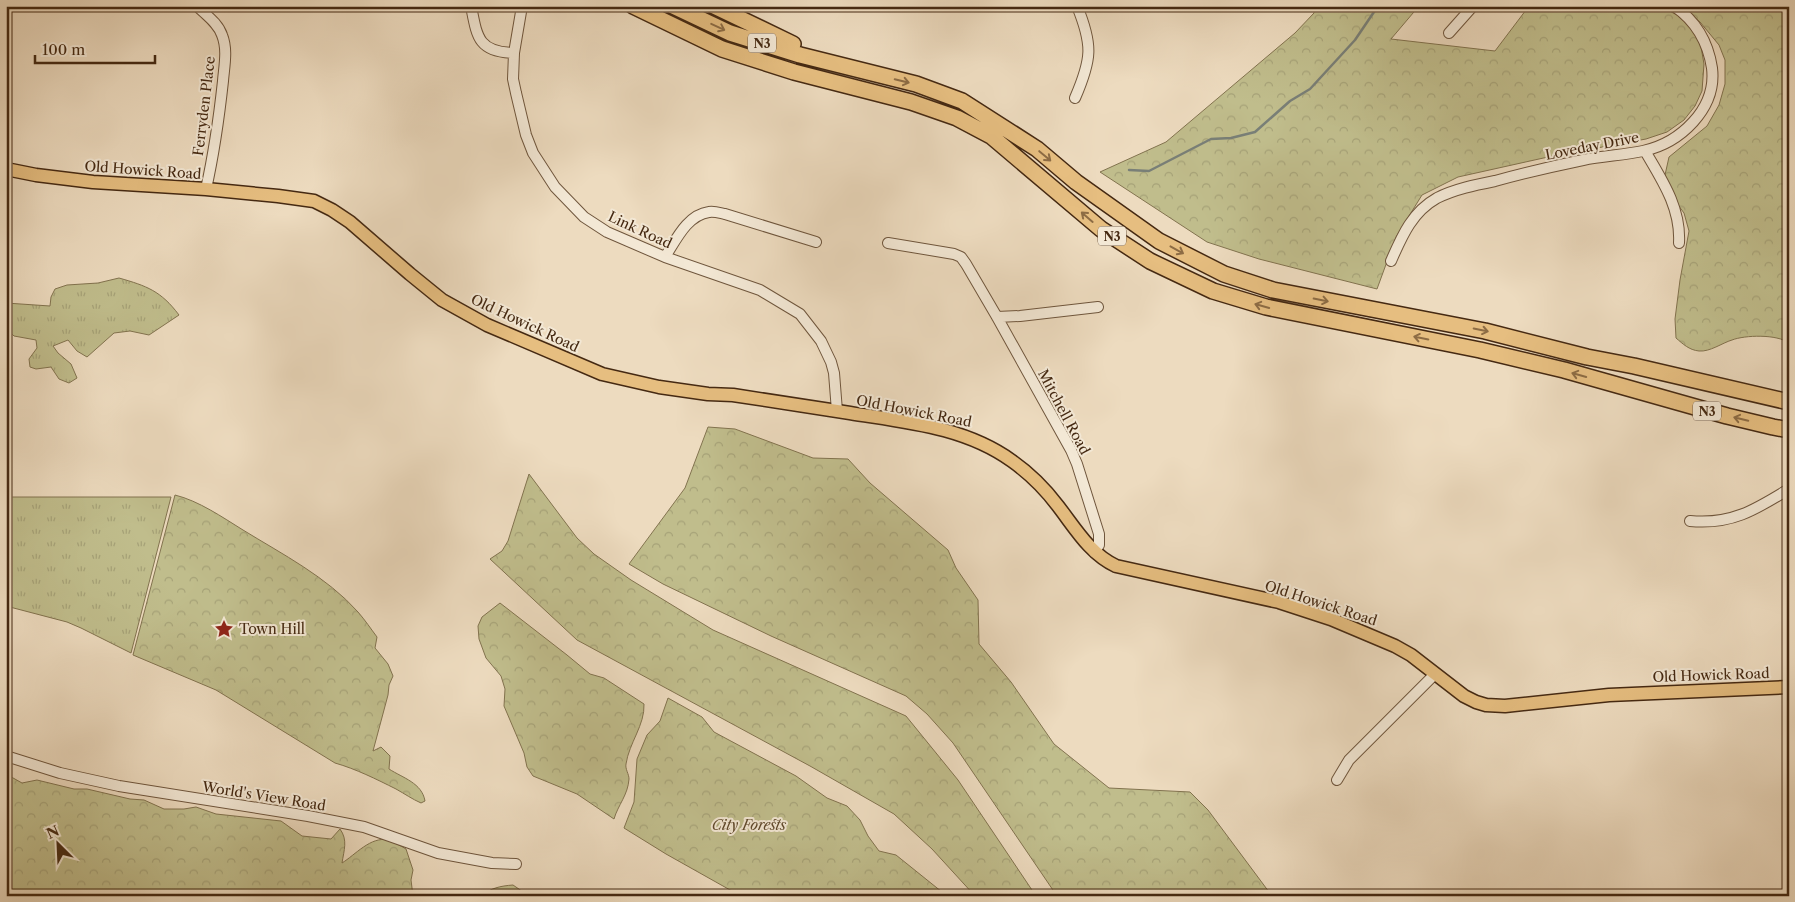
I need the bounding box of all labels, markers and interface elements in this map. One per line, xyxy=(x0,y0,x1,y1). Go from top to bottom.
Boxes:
one-way arrow xyxy=(710,22,725,32)
scale bar xyxy=(35,32,155,64)
road number: N3 xyxy=(748,34,776,52)
text: 100 m xyxy=(42,40,85,59)
street label: Ferryden Place xyxy=(189,55,219,157)
one-way arrow xyxy=(894,77,910,86)
street label: Loveday Drive xyxy=(1543,128,1641,164)
one-way arrow xyxy=(1038,150,1051,161)
street label: Old Howick Road xyxy=(84,157,203,183)
street label: Link Road xyxy=(605,207,675,253)
one-way arrow xyxy=(1081,211,1094,223)
road number: N3 xyxy=(1098,227,1126,246)
one-way arrow xyxy=(1169,245,1184,255)
street label: Old Howick Road xyxy=(468,290,582,356)
one-way arrow xyxy=(1313,295,1329,305)
one-way arrow xyxy=(1254,300,1270,310)
one-way arrow xyxy=(1472,326,1488,335)
one-way arrow xyxy=(1414,333,1430,343)
street label: Mitchell Road xyxy=(1034,366,1094,458)
one-way arrow xyxy=(1572,369,1588,379)
street label: Old Howick Road xyxy=(855,391,974,431)
road number: N3 xyxy=(1693,402,1721,421)
one-way arrow xyxy=(1734,414,1750,424)
street label: Old Howick Road xyxy=(1263,576,1380,630)
place icon: Town Hill xyxy=(213,618,235,640)
place label: Town Hill xyxy=(239,620,305,638)
street label: Old Howick Road xyxy=(1652,664,1770,686)
street label: World's View Road xyxy=(200,777,328,815)
park label: City Forests xyxy=(712,816,787,834)
north arrow xyxy=(32,820,82,870)
text: N xyxy=(43,821,62,843)

